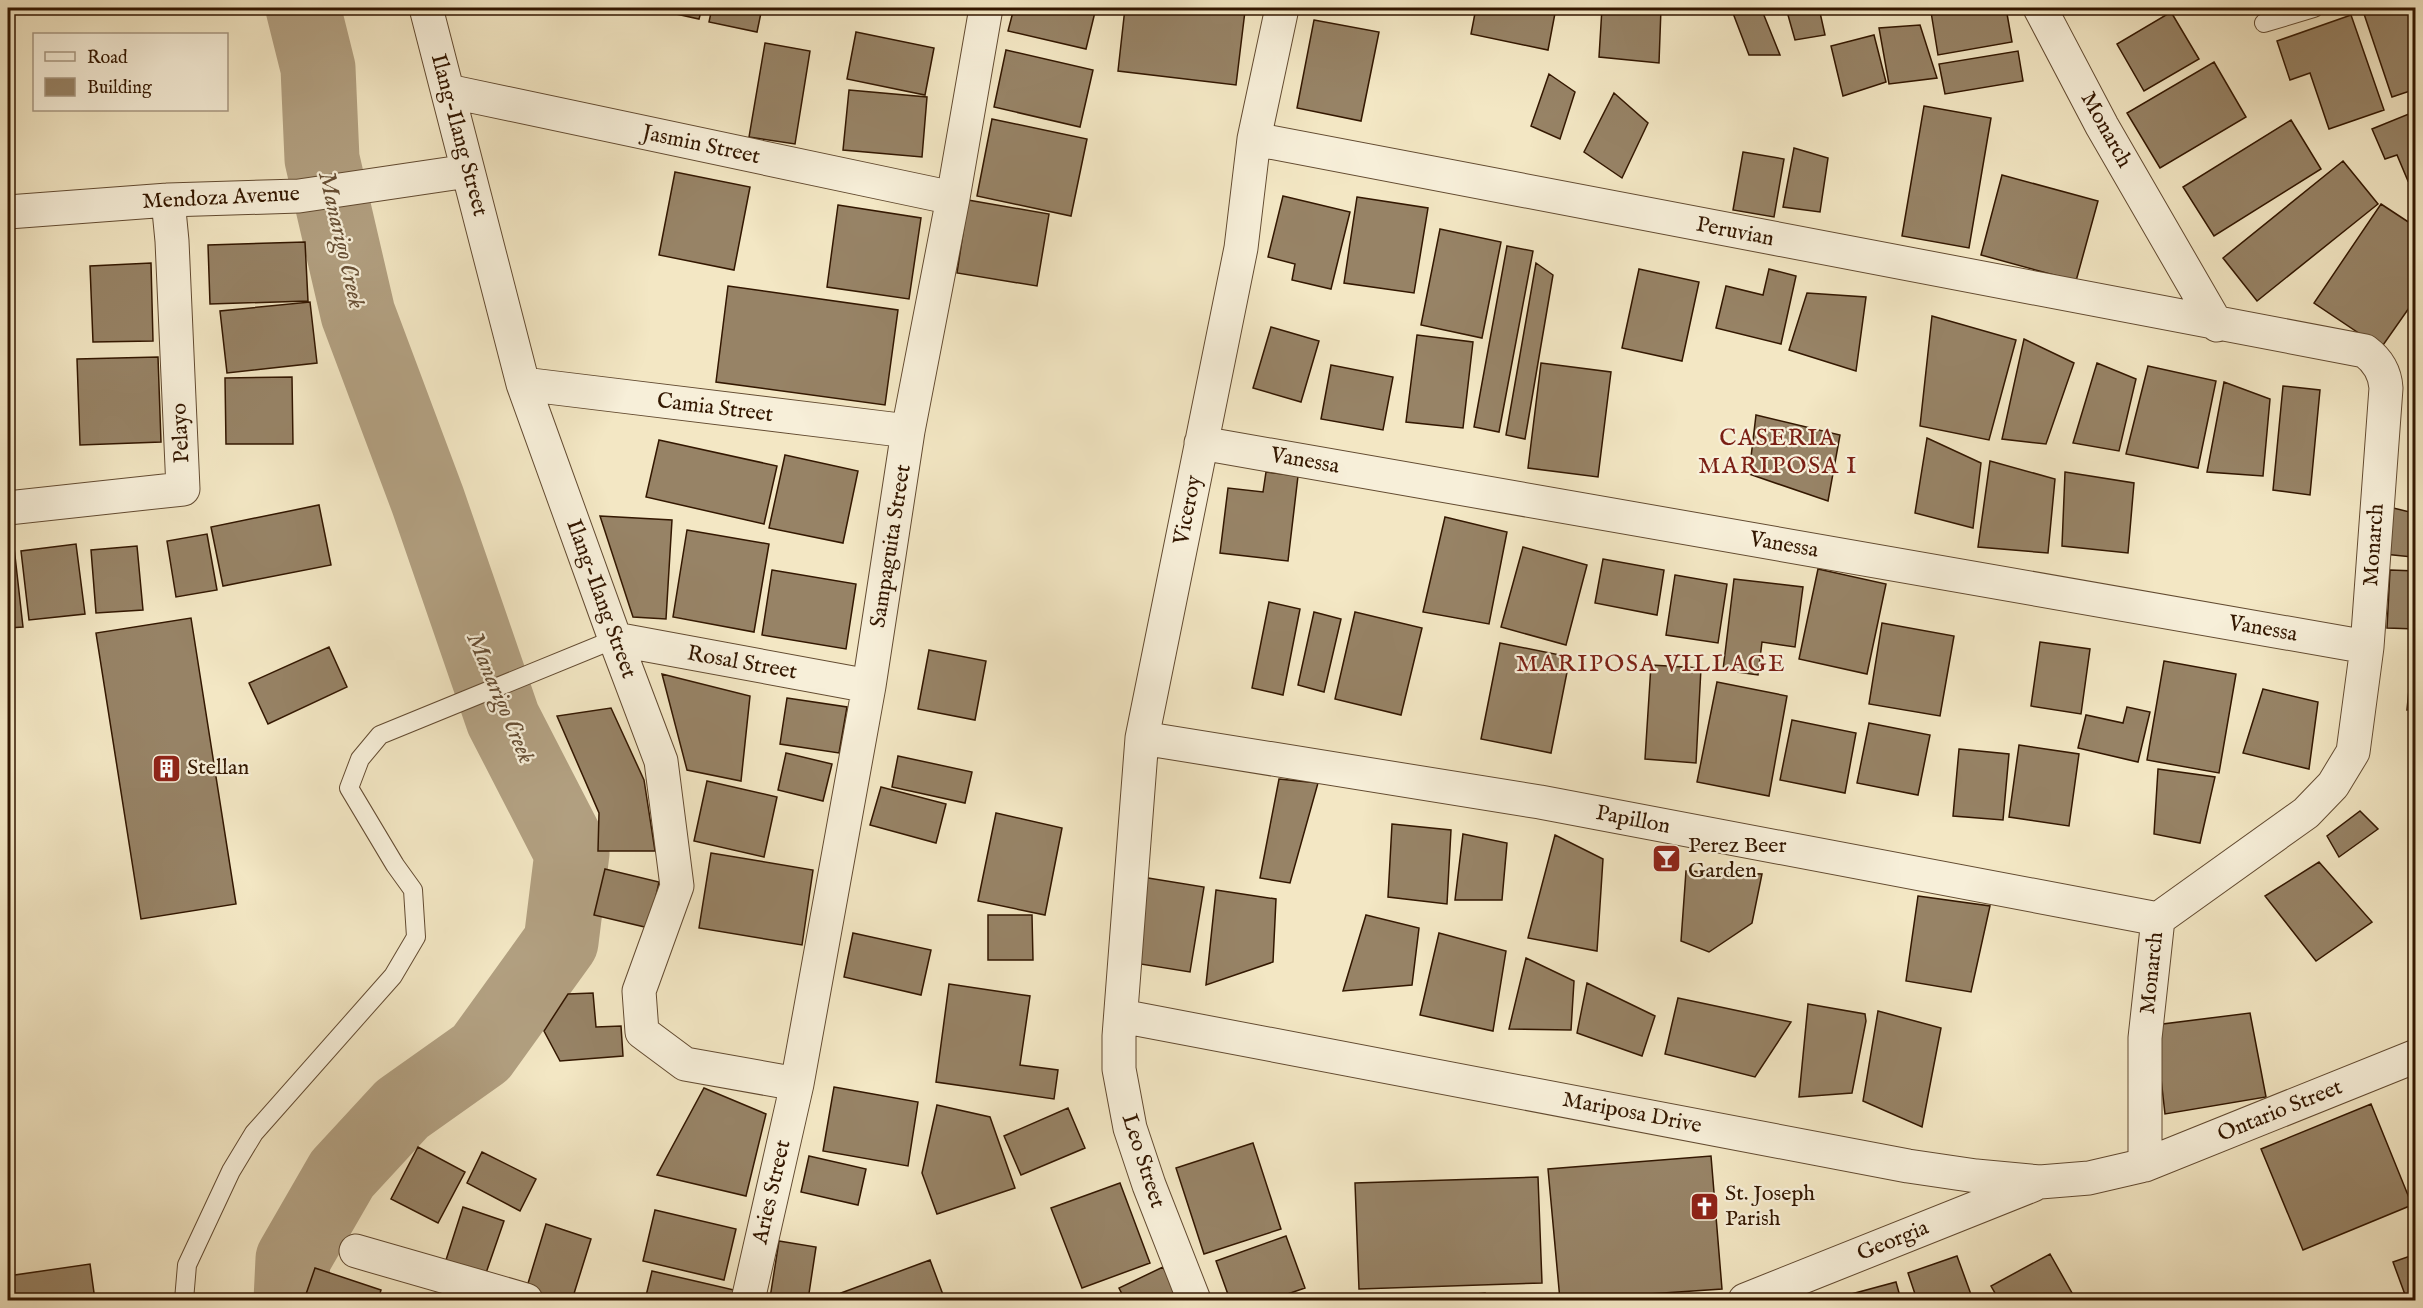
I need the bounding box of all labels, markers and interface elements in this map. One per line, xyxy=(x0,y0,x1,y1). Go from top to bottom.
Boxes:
legend xyxy=(33,33,228,111)
text: Road xyxy=(87,47,128,70)
street label: Ilang-Ilang Street xyxy=(424,51,494,220)
text: Building xyxy=(87,77,152,100)
street label: Monarch xyxy=(2074,87,2138,173)
street label: Jasmin Street xyxy=(637,118,763,171)
water label: Manarigo Creek xyxy=(310,168,372,312)
street label: Mendoza Avenue xyxy=(142,180,300,216)
street label: Peruvian xyxy=(1694,211,1777,253)
street label: Camia Street xyxy=(655,387,775,429)
street label: Pelayo xyxy=(165,402,197,464)
district label: CASERIA MARIPOSA I xyxy=(1698,423,1858,482)
street label: Vanessa xyxy=(1267,441,1342,481)
street label: Sampaguita Street xyxy=(864,462,918,630)
street label: Viceroy xyxy=(1167,473,1208,548)
street label: Monarch xyxy=(2357,502,2391,587)
street label: Ilang-Ilang Street xyxy=(559,516,643,683)
street label: Vanessa xyxy=(1746,525,1821,565)
street label: Vanessa xyxy=(2225,609,2300,649)
water label: Manarigo Creek xyxy=(458,628,542,769)
street label: Rosal Street xyxy=(685,640,800,687)
district label: MARIPOSA VILLAGE xyxy=(1516,649,1786,680)
building icon: Stellan xyxy=(150,752,182,784)
place label: Stellan xyxy=(187,754,249,782)
street label: Papillon xyxy=(1593,799,1673,841)
place label: Perez Beer Garden xyxy=(1688,832,1787,885)
bar icon: Perez Beer Garden xyxy=(1651,843,1683,875)
street label: Monarch xyxy=(2134,930,2170,1016)
street label: Ontario Street xyxy=(2214,1073,2347,1149)
street label: Mariposa Drive xyxy=(1560,1086,1704,1140)
street label: Leo Street xyxy=(1115,1110,1171,1212)
street label: Aries Street xyxy=(746,1137,798,1248)
place label: St. Joseph Parish xyxy=(1725,1180,1815,1233)
church icon: St. Joseph Parish xyxy=(1688,1191,1720,1223)
street label: Georgia xyxy=(1853,1214,1933,1268)

